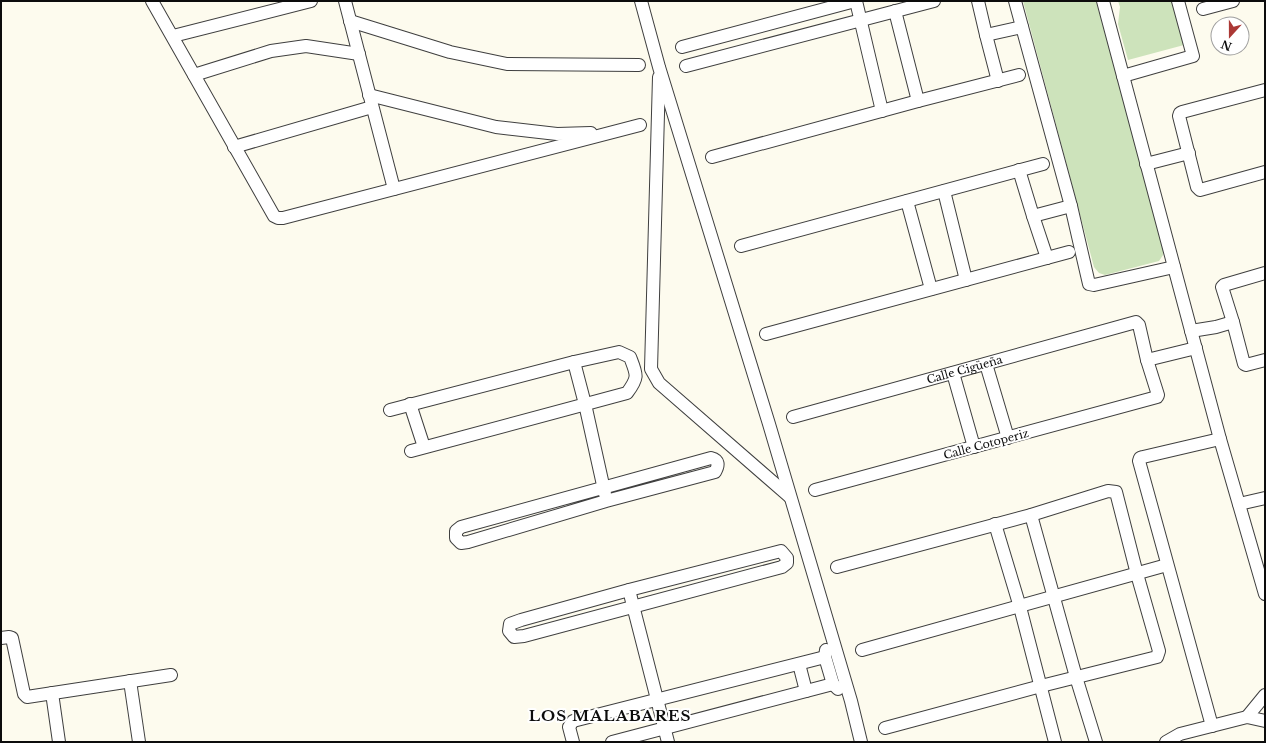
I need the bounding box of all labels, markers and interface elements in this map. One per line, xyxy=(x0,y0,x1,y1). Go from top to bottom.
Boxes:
north arrow xyxy=(1210,16,1250,56)
text: N xyxy=(1218,37,1234,54)
street label: Calle Cigüeña xyxy=(925,352,1005,387)
street label: Calle Cotoperiz xyxy=(942,426,1030,462)
district label: LOS MALABARES xyxy=(529,706,691,725)

